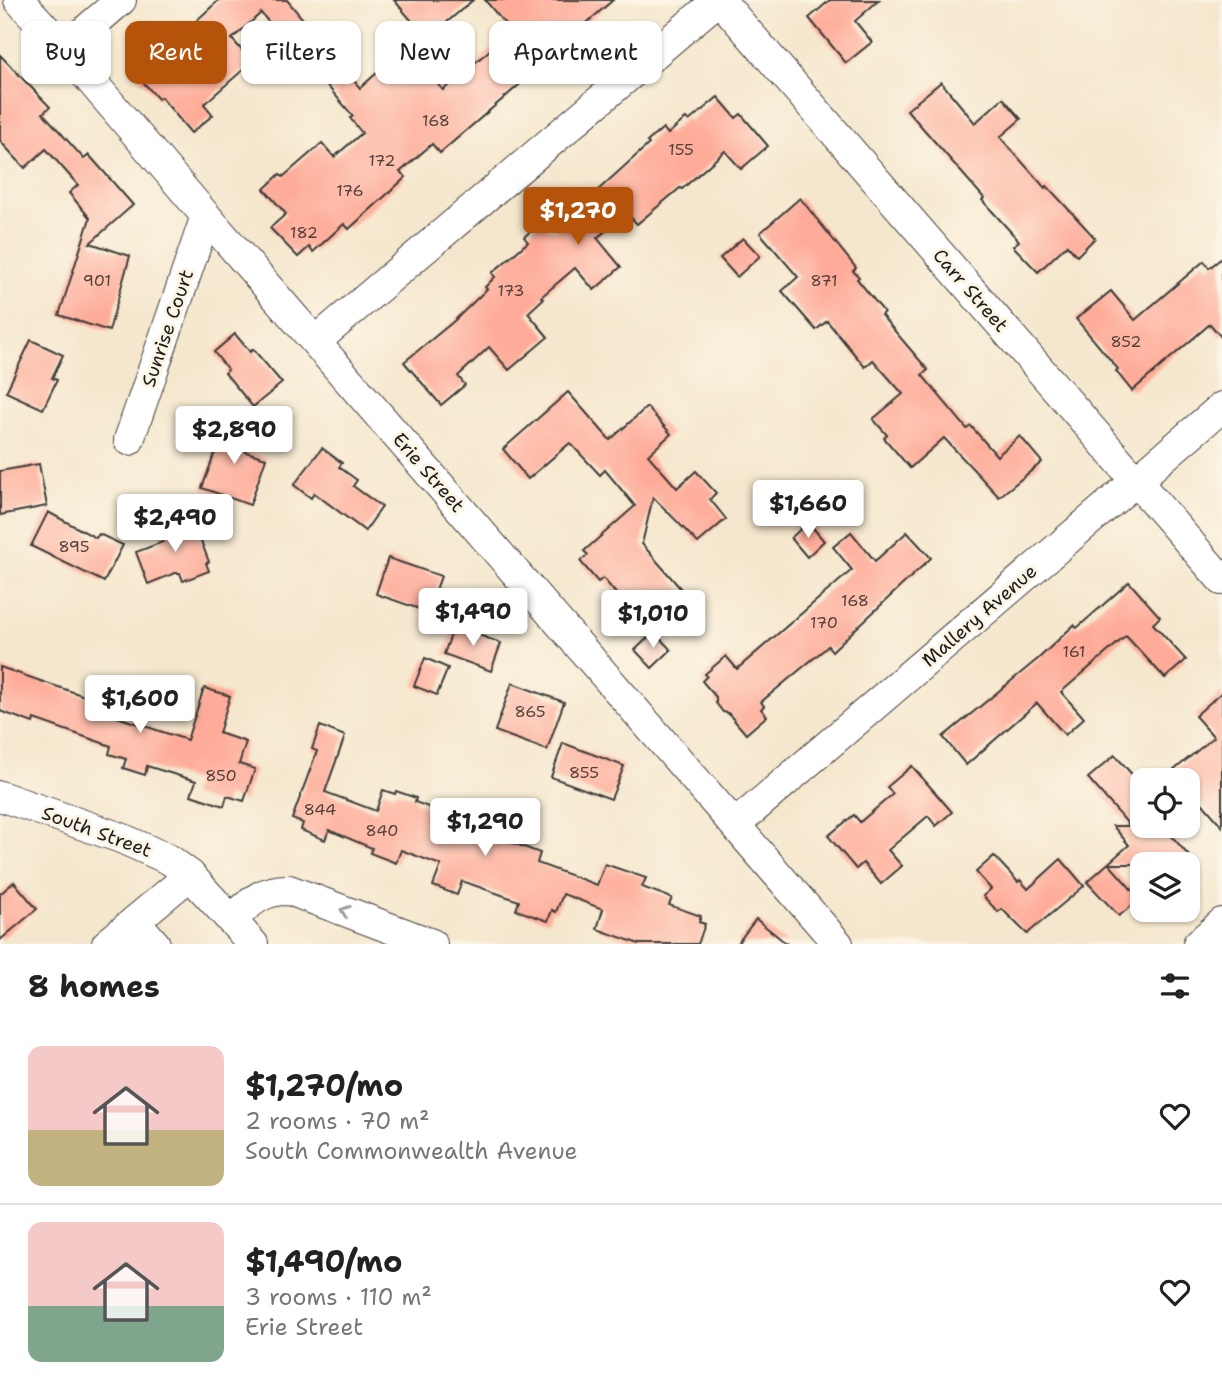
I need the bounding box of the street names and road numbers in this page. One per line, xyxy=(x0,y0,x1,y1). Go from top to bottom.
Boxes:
street label: Carr Street xyxy=(927,243,1014,337)
street label: Sunrise Court xyxy=(136,266,199,390)
street label: Erie Street xyxy=(387,427,470,517)
street label: Mallery Avenue xyxy=(917,559,1042,672)
street label: South Street xyxy=(39,800,155,863)

